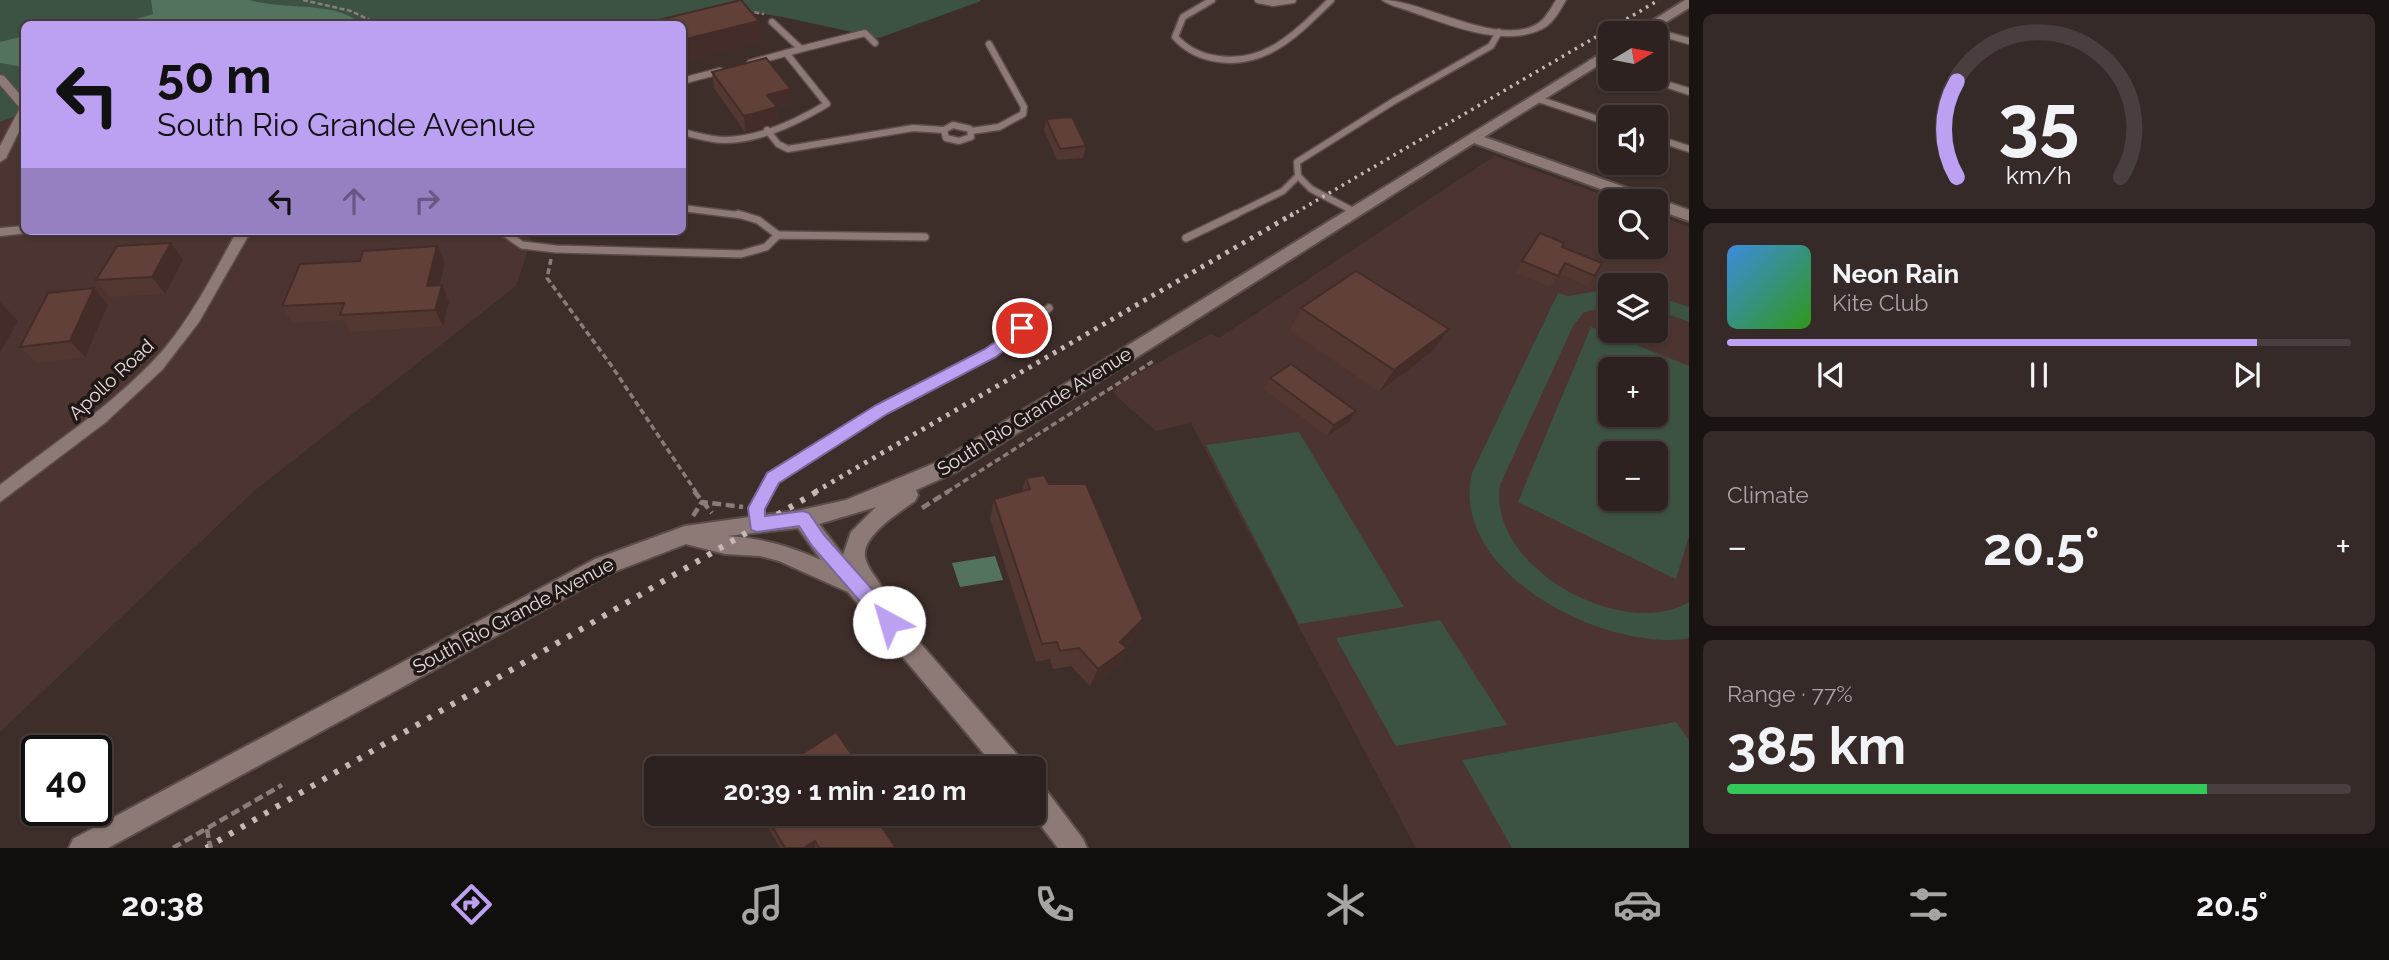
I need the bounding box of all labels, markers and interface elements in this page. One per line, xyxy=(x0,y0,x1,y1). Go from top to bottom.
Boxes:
north arrow xyxy=(1598,21,1668,91)
map controls xyxy=(1598,21,1668,511)
text: 50 m xyxy=(157,47,272,104)
icon: left xyxy=(42,49,133,140)
text: 35 xyxy=(1999,80,2079,165)
button: sound xyxy=(1598,105,1668,175)
text: South Rio Grande Avenue xyxy=(157,106,535,143)
text: km/h xyxy=(2006,160,2072,190)
icon: left xyxy=(262,182,300,220)
icon: ahead xyxy=(335,182,373,220)
icon: right xyxy=(408,182,446,220)
button: search xyxy=(1598,189,1668,259)
text: Neon Rain xyxy=(1832,259,1959,289)
button: layers xyxy=(1598,273,1668,343)
text: Kite Club xyxy=(1832,289,1929,316)
pin xyxy=(992,298,1052,358)
icon: arrive xyxy=(1003,309,1041,347)
street label: Apollo Road xyxy=(64,334,158,424)
street label: South Rio Grande Avenue xyxy=(933,342,1135,480)
icon: previous xyxy=(1812,356,1850,394)
icon: pause xyxy=(2020,356,2058,394)
icon: next xyxy=(2228,356,2266,394)
button: + xyxy=(1598,357,1668,427)
button: − xyxy=(1598,441,1668,511)
text: Climate xyxy=(1727,481,1809,508)
text: 20.5° xyxy=(1983,516,2100,577)
text: − xyxy=(1727,524,1747,569)
text: + xyxy=(2335,524,2351,569)
street label: South Rio Grande Avenue xyxy=(409,553,617,677)
position arrow xyxy=(852,585,926,659)
text: Range · 77% xyxy=(1727,680,1853,707)
text: 385 km xyxy=(1727,715,1906,776)
speed limit sign: 40 xyxy=(21,735,112,826)
text: 20:39 · 1 min · 210 m xyxy=(723,776,967,806)
icon: directions xyxy=(447,880,496,929)
icon: music xyxy=(738,880,787,929)
icon: phone xyxy=(1030,880,1079,929)
icon: climate xyxy=(1321,880,1370,929)
icon: car xyxy=(1613,880,1662,929)
icon: filters xyxy=(1904,880,1953,929)
text: 20:38 xyxy=(121,886,204,923)
text: 20.5° xyxy=(2196,886,2268,923)

